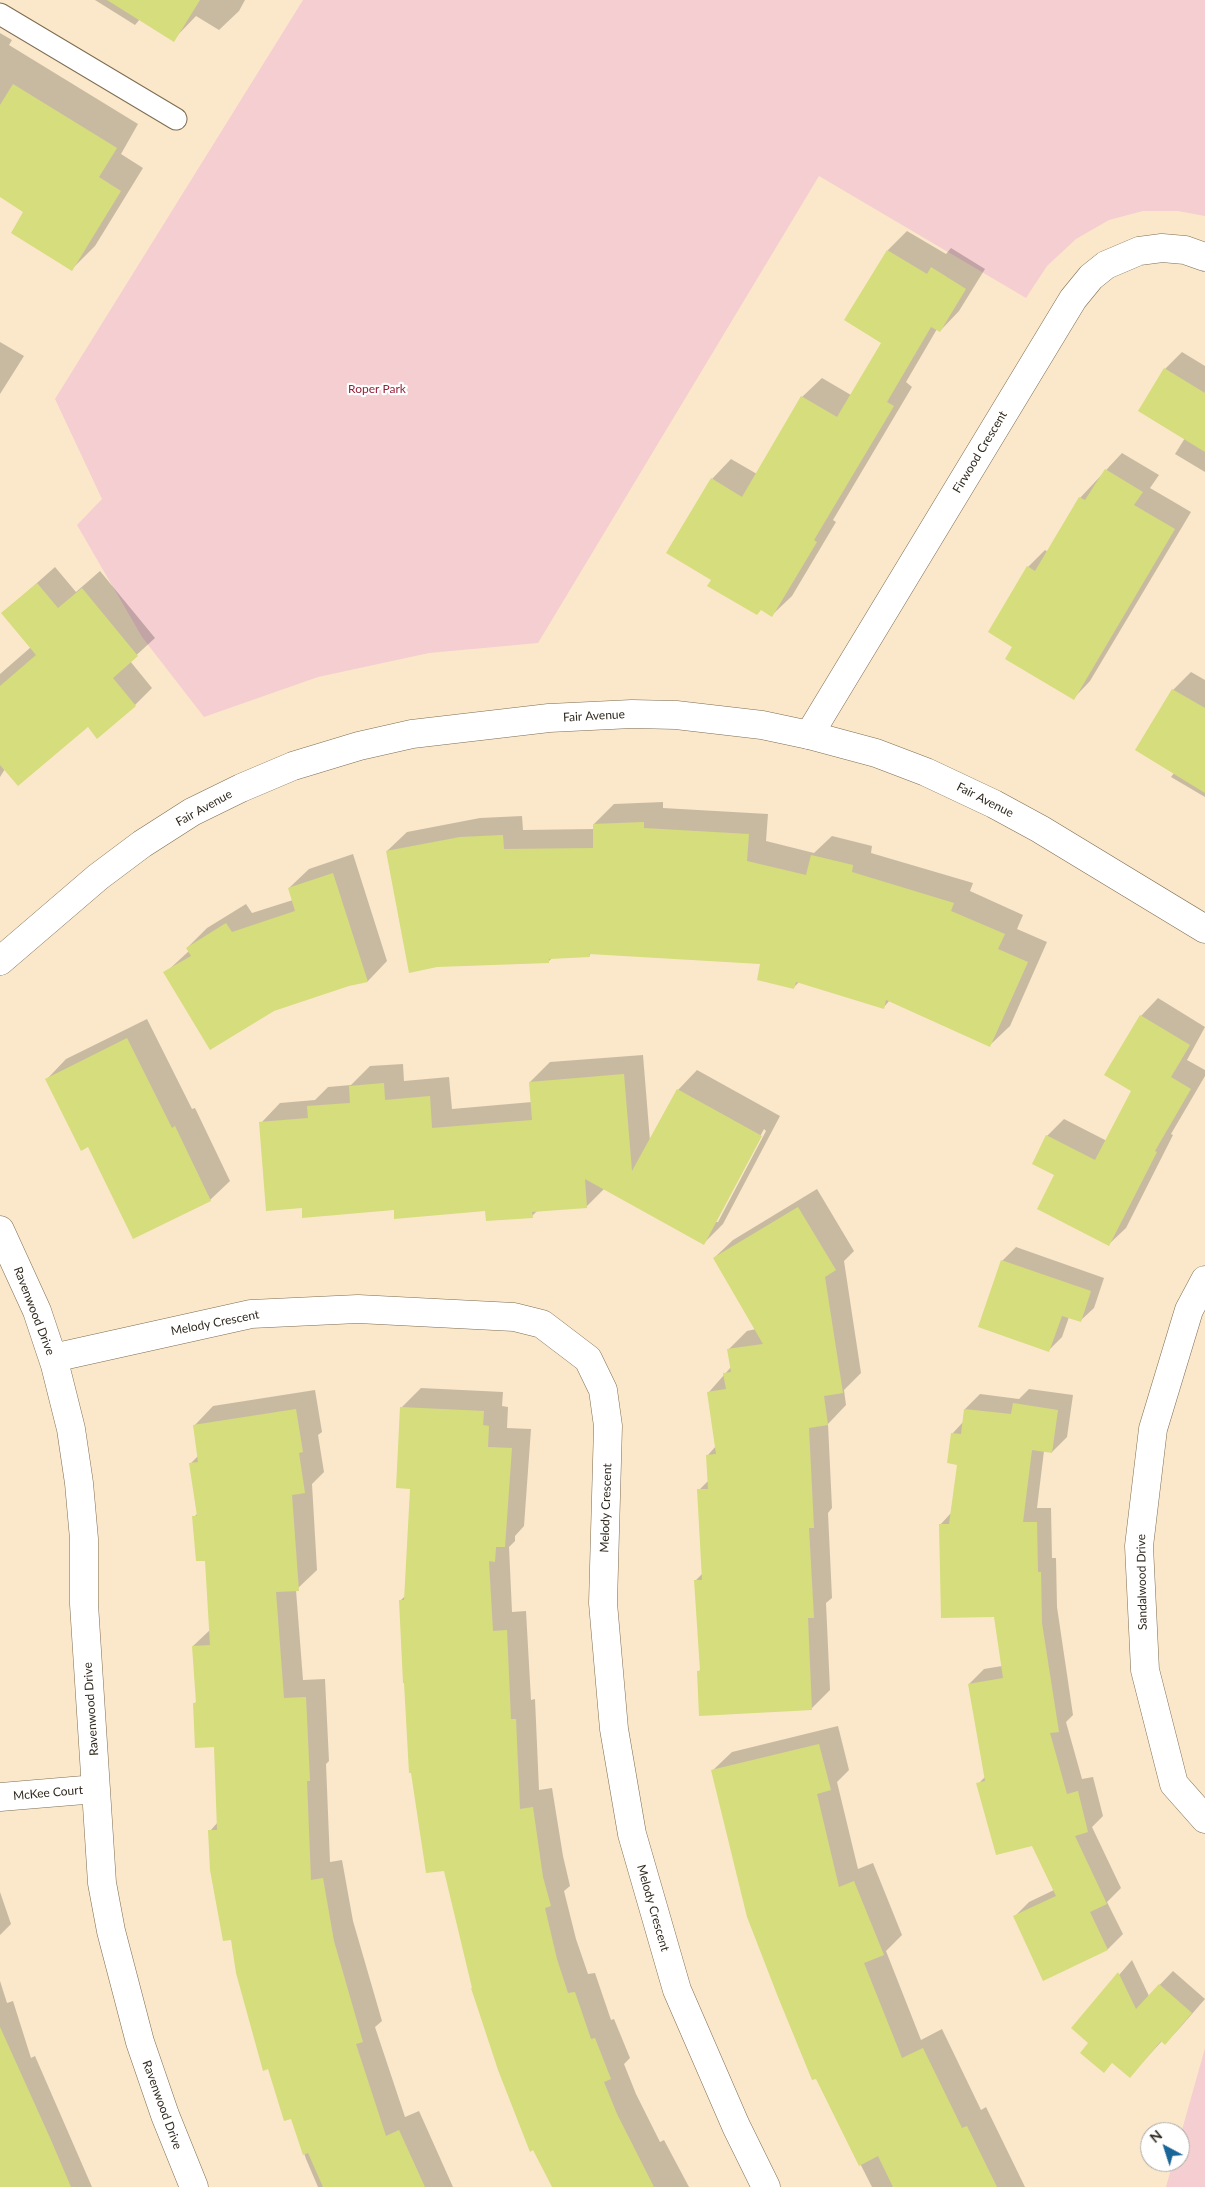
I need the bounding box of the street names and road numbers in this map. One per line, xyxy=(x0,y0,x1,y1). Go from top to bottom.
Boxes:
street label: Firwood Crescent xyxy=(950,408,1010,496)
street label: Fair Avenue xyxy=(563,707,625,725)
street label: Fair Avenue xyxy=(954,780,1016,820)
street label: Fair Avenue xyxy=(173,787,235,829)
street label: Ravenwood Drive xyxy=(10,1265,58,1357)
street label: Melody Crescent xyxy=(170,1307,260,1339)
street label: Melody Crescent xyxy=(597,1463,615,1553)
street label: Sandalwood Drive xyxy=(1134,1534,1150,1630)
street label: Ravenwood Drive xyxy=(81,1662,101,1756)
street label: McKee Court xyxy=(13,1783,83,1803)
street label: Melody Crescent xyxy=(634,1863,672,1953)
street label: Ravenwood Drive xyxy=(139,2059,185,2151)

